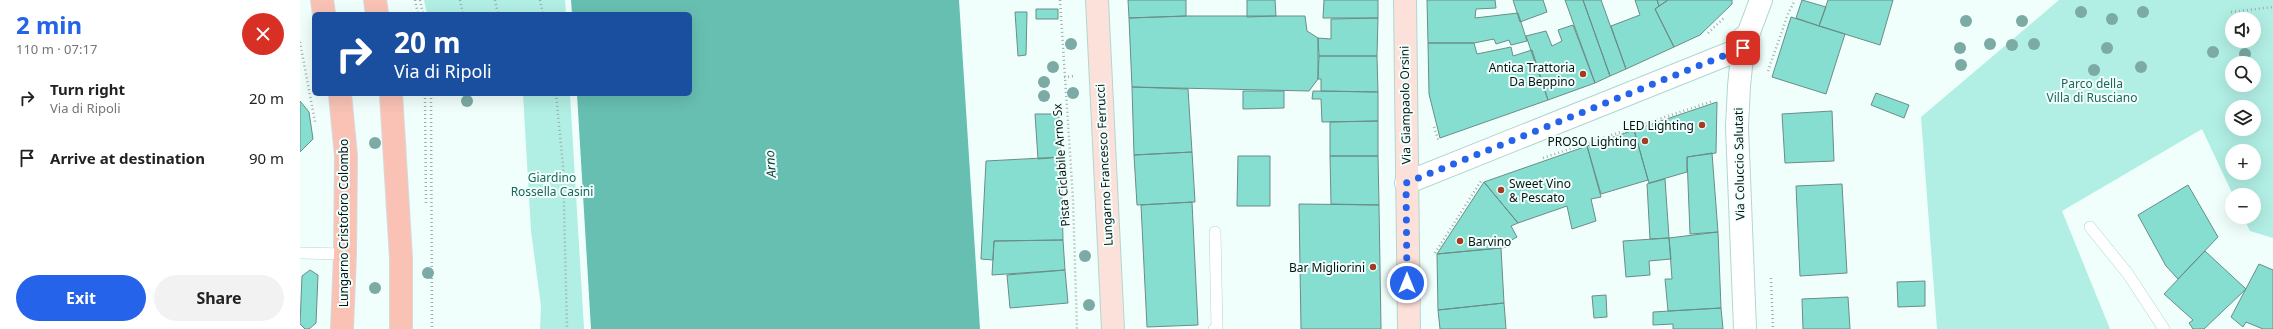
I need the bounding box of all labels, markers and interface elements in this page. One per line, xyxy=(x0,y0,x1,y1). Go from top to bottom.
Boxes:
text: 2 min xyxy=(16,8,82,41)
map controls xyxy=(2225,12,2261,224)
button: sound xyxy=(2225,12,2261,48)
button: close xyxy=(242,13,284,55)
text: 20 m xyxy=(394,23,461,61)
icon: right xyxy=(328,28,380,80)
pin xyxy=(1726,31,1760,65)
icon: arrive xyxy=(1732,37,1754,59)
text: 110 m · 07:17 xyxy=(16,40,97,58)
street label: Via Giampaolo Orsini xyxy=(1395,46,1415,164)
button: search xyxy=(2225,56,2261,92)
text: Via di Ripoli xyxy=(394,59,492,83)
place label: Antica Trattoria Da Beppino xyxy=(1489,59,1575,90)
marker: Antica Trattoria Da Beppino xyxy=(1578,69,1588,79)
park label: Parco della Villa di Rusciano xyxy=(2047,75,2137,106)
text: Turn right xyxy=(50,79,125,99)
street label: Lungarno Francesco Ferrucci xyxy=(1091,83,1117,247)
icon: right xyxy=(16,87,38,109)
text: 20 m xyxy=(249,88,284,108)
text: Via di Ripoli xyxy=(50,99,121,117)
button: layers xyxy=(2225,100,2261,136)
street label: Pista Ciclabile Arno Sx xyxy=(1048,102,1074,227)
street label: Via Coluccio Salutati xyxy=(1730,107,1748,221)
place label: LED Lighting xyxy=(1623,117,1694,134)
marker: LED Lighting xyxy=(1697,120,1707,130)
place label: PROSO Lighting xyxy=(1547,133,1637,150)
marker: PROSO Lighting xyxy=(1640,136,1650,146)
street label: Lungarno Cristoforo Colombo xyxy=(335,139,352,307)
button: + xyxy=(2225,144,2261,180)
icon: arrive xyxy=(16,147,38,169)
text: Arrive at destination xyxy=(50,148,205,168)
text: 90 m xyxy=(249,148,284,168)
water label: Arno xyxy=(760,150,780,179)
park label: Giardino Rossella Casini xyxy=(511,169,593,200)
place label: Sweet Vino & Pescato xyxy=(1509,175,1571,206)
marker: Sweet Vino & Pescato xyxy=(1496,185,1506,195)
button: − xyxy=(2225,188,2261,224)
place label: Barvino xyxy=(1468,233,1511,250)
marker: Barvino xyxy=(1455,236,1465,246)
place label: Bar Migliorini xyxy=(1289,259,1365,276)
marker: Bar Migliorini xyxy=(1368,262,1378,272)
position arrow xyxy=(1386,262,1428,304)
button: Exit xyxy=(16,275,146,321)
button: Share xyxy=(154,275,284,321)

